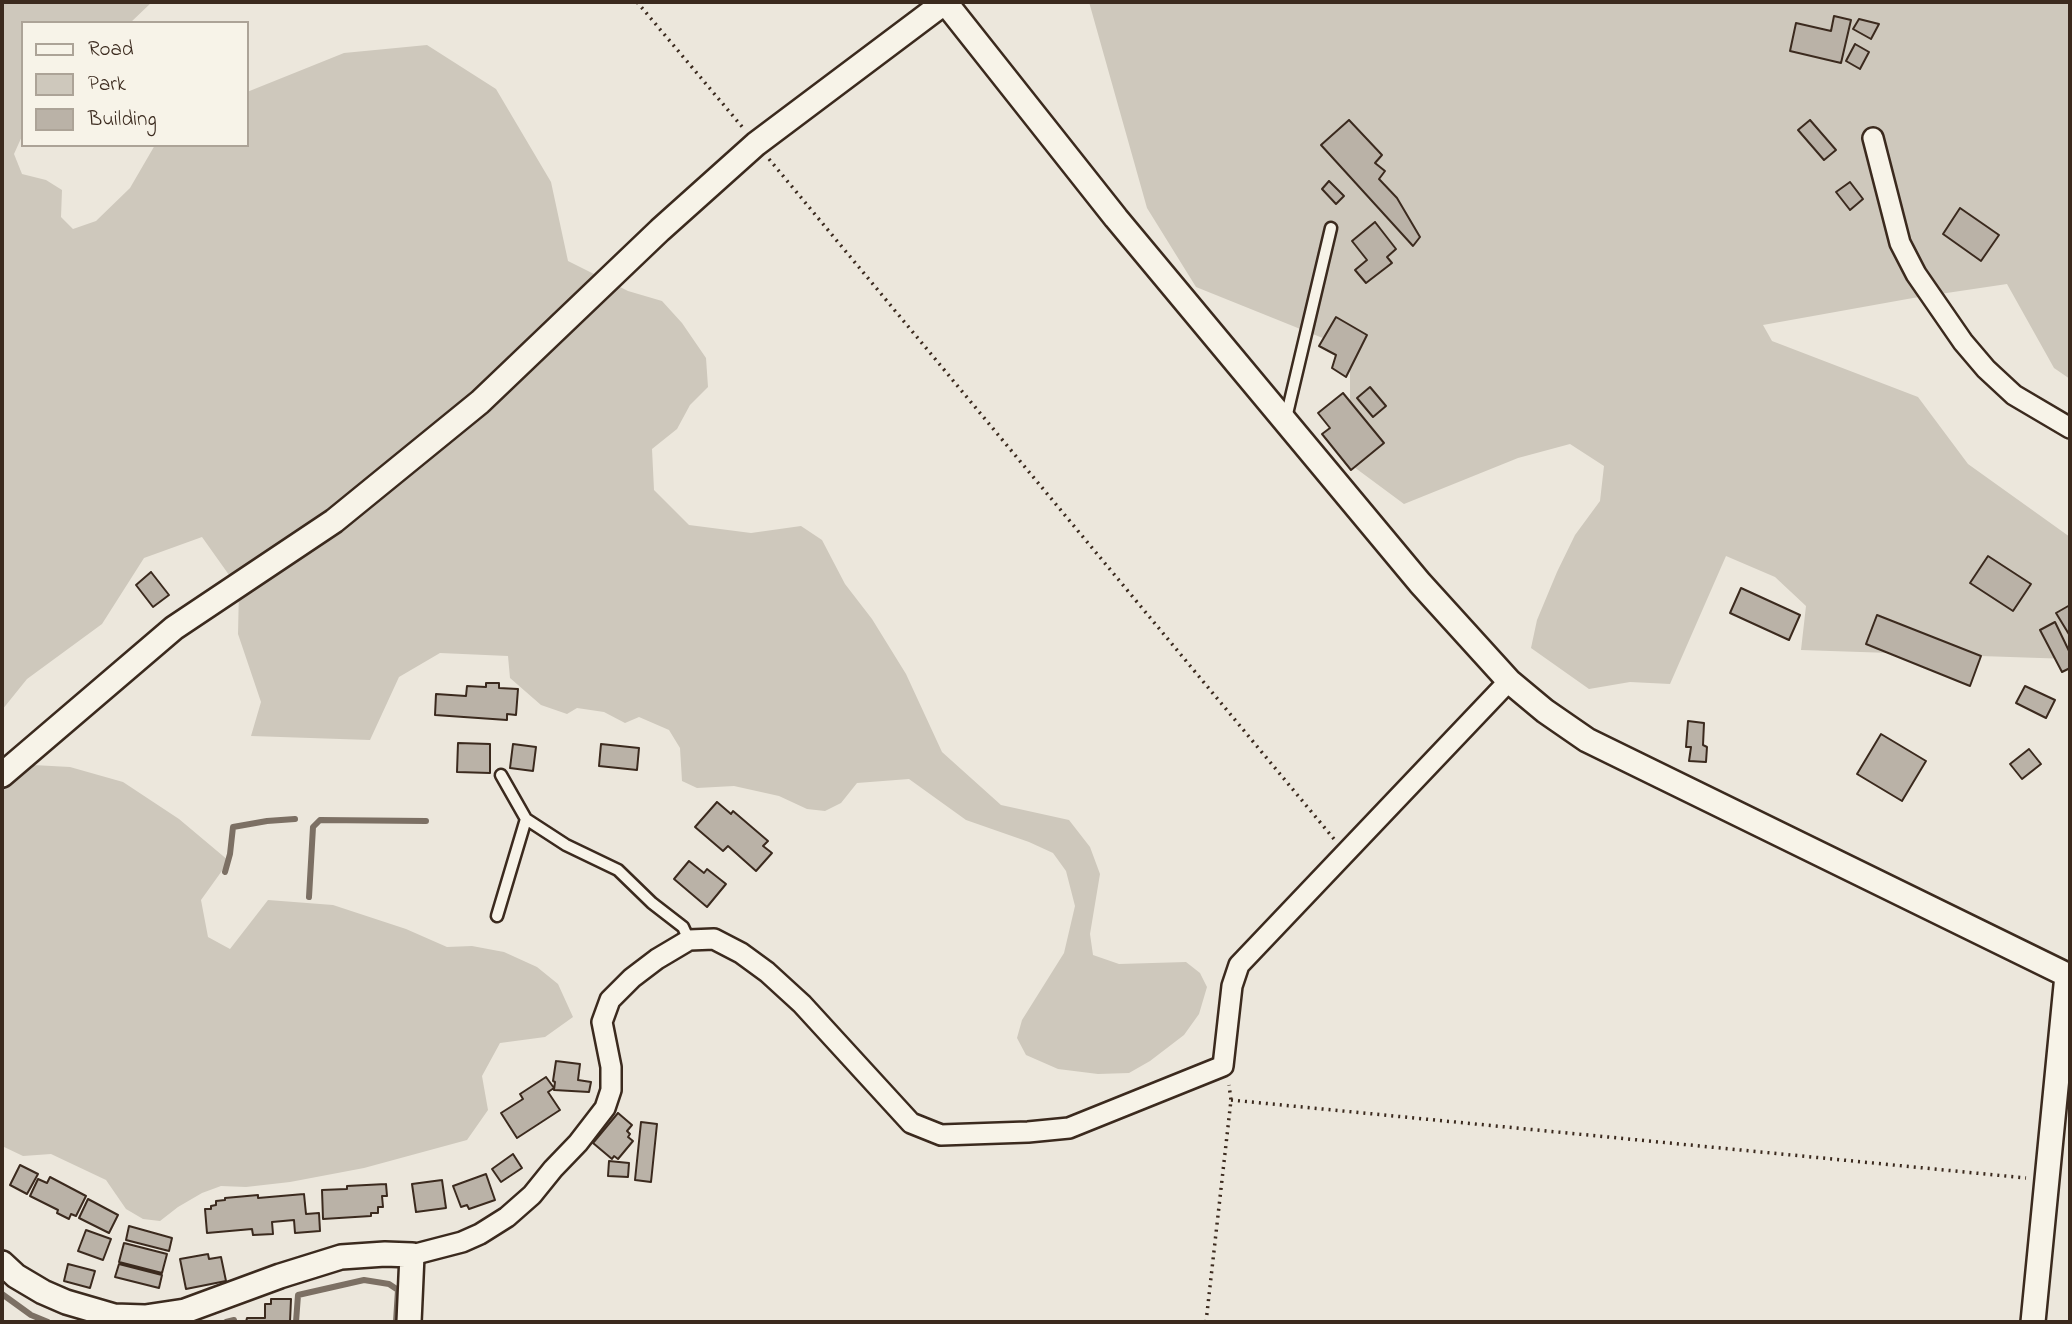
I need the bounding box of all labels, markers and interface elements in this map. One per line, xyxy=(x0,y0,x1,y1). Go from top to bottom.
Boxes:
legend xyxy=(21,21,248,147)
text: Road xyxy=(88,35,134,65)
text: Park xyxy=(88,70,126,100)
text: Building xyxy=(88,105,157,135)

